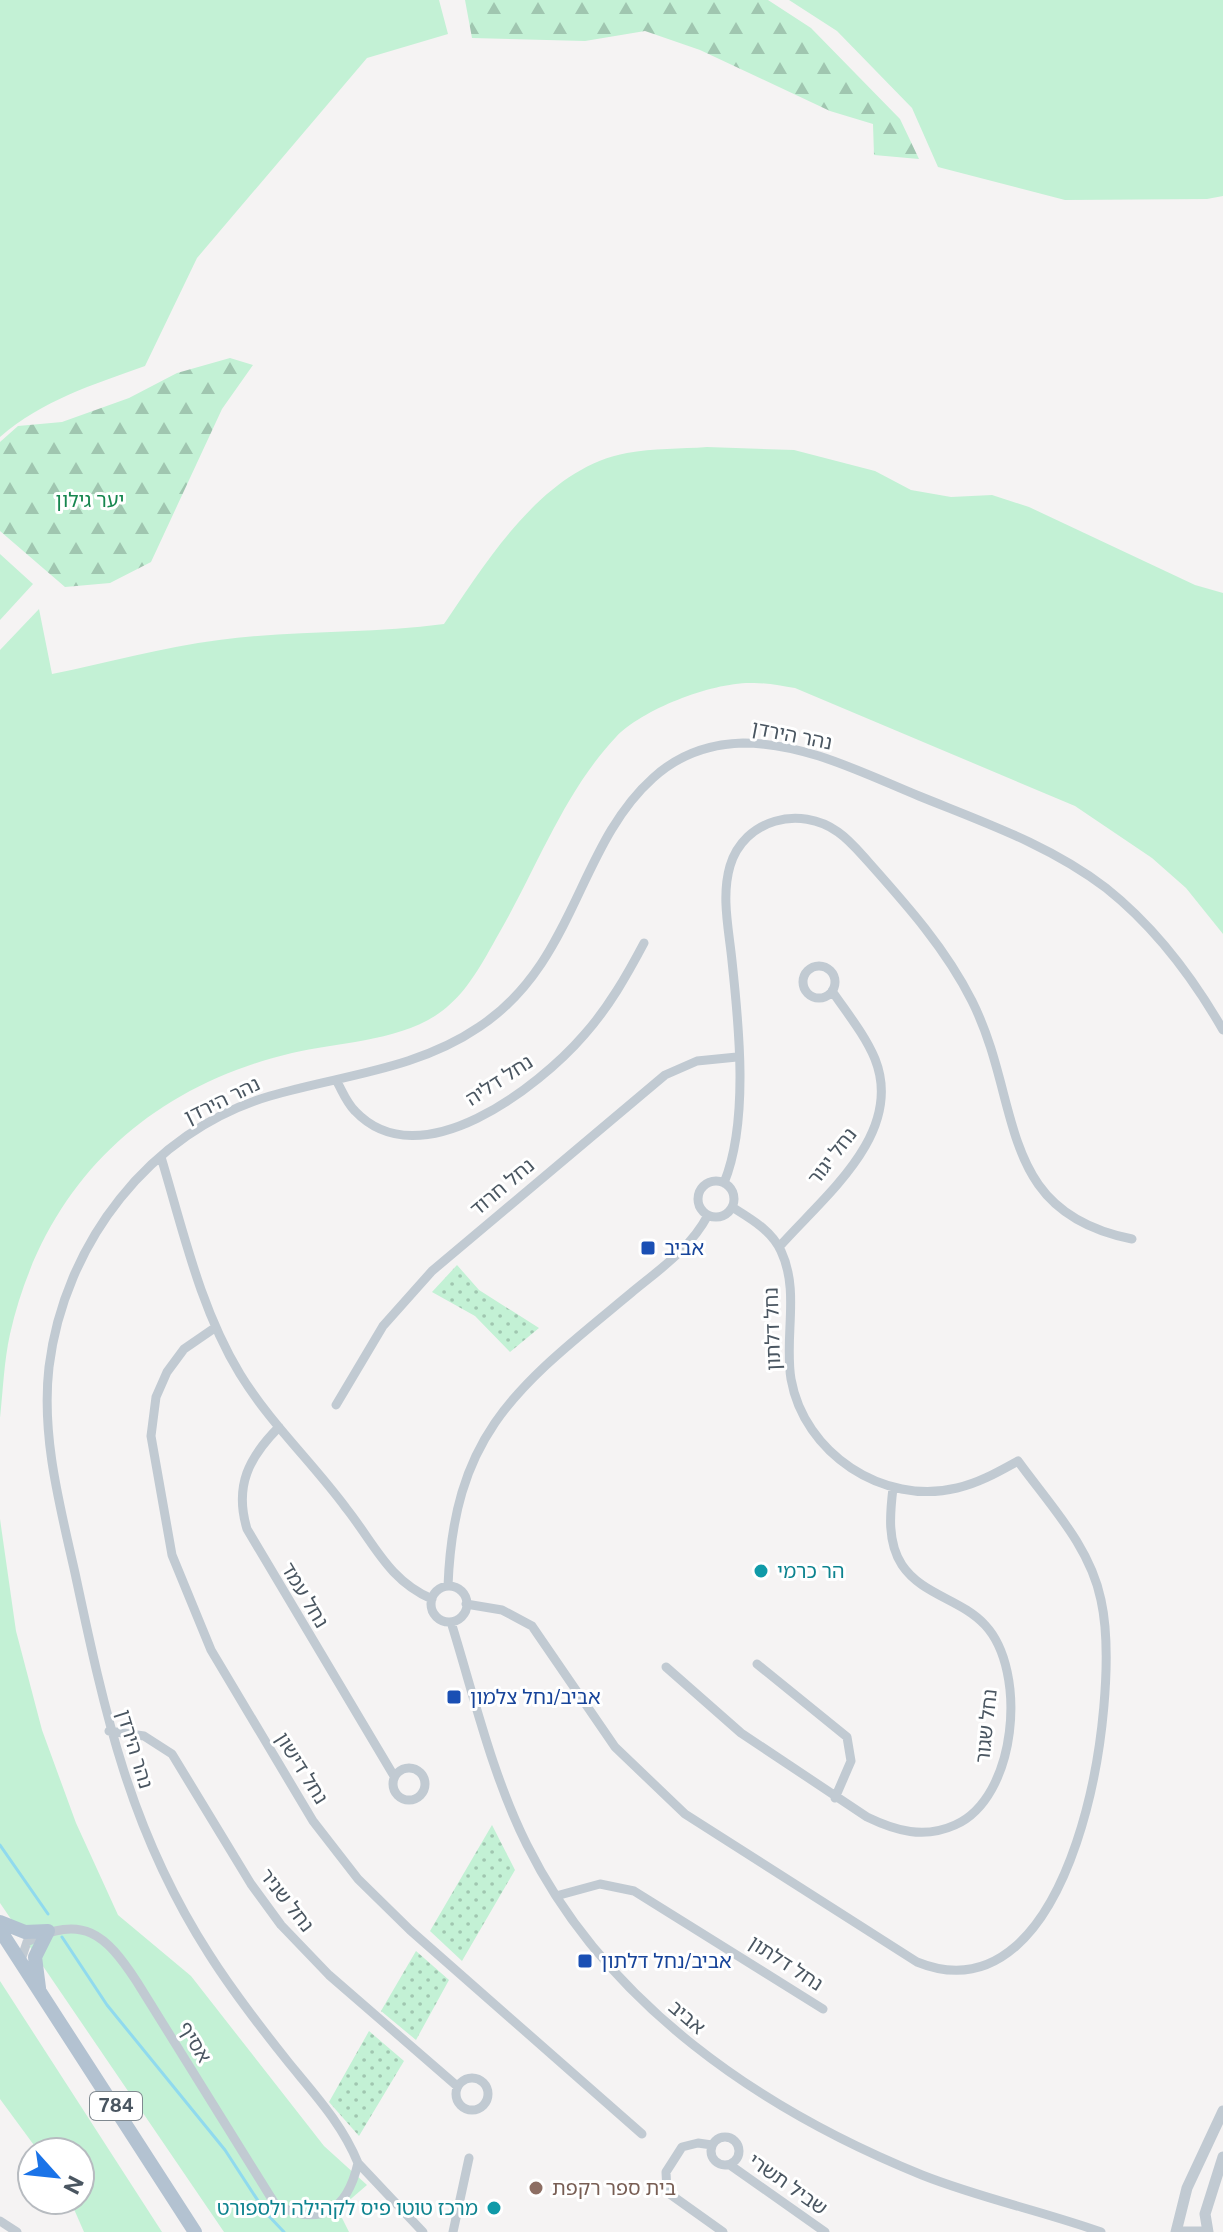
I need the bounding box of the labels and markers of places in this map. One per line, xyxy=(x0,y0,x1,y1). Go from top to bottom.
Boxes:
place label: אביב xyxy=(664,1236,704,1260)
marker: אביב xyxy=(639,1239,657,1257)
place label: הר כרמי xyxy=(777,1559,845,1583)
marker: הר כרמי xyxy=(752,1562,770,1580)
place label: אביב/נחל צלמון xyxy=(470,1685,601,1709)
marker: אביב/נחל צלמון xyxy=(445,1688,463,1706)
place label: אביב/נחל דלתון xyxy=(601,1949,732,1973)
marker: אביב/נחל דלתון xyxy=(576,1952,594,1970)
place label: בית ספר רקפת xyxy=(552,2176,676,2200)
marker: בית ספר רקפת xyxy=(527,2179,545,2197)
place label: מרכז טוטו פיס לקהילה ולספורט xyxy=(217,2196,478,2220)
marker: מרכז טוטו פיס לקהילה ולספורט xyxy=(485,2199,503,2217)

